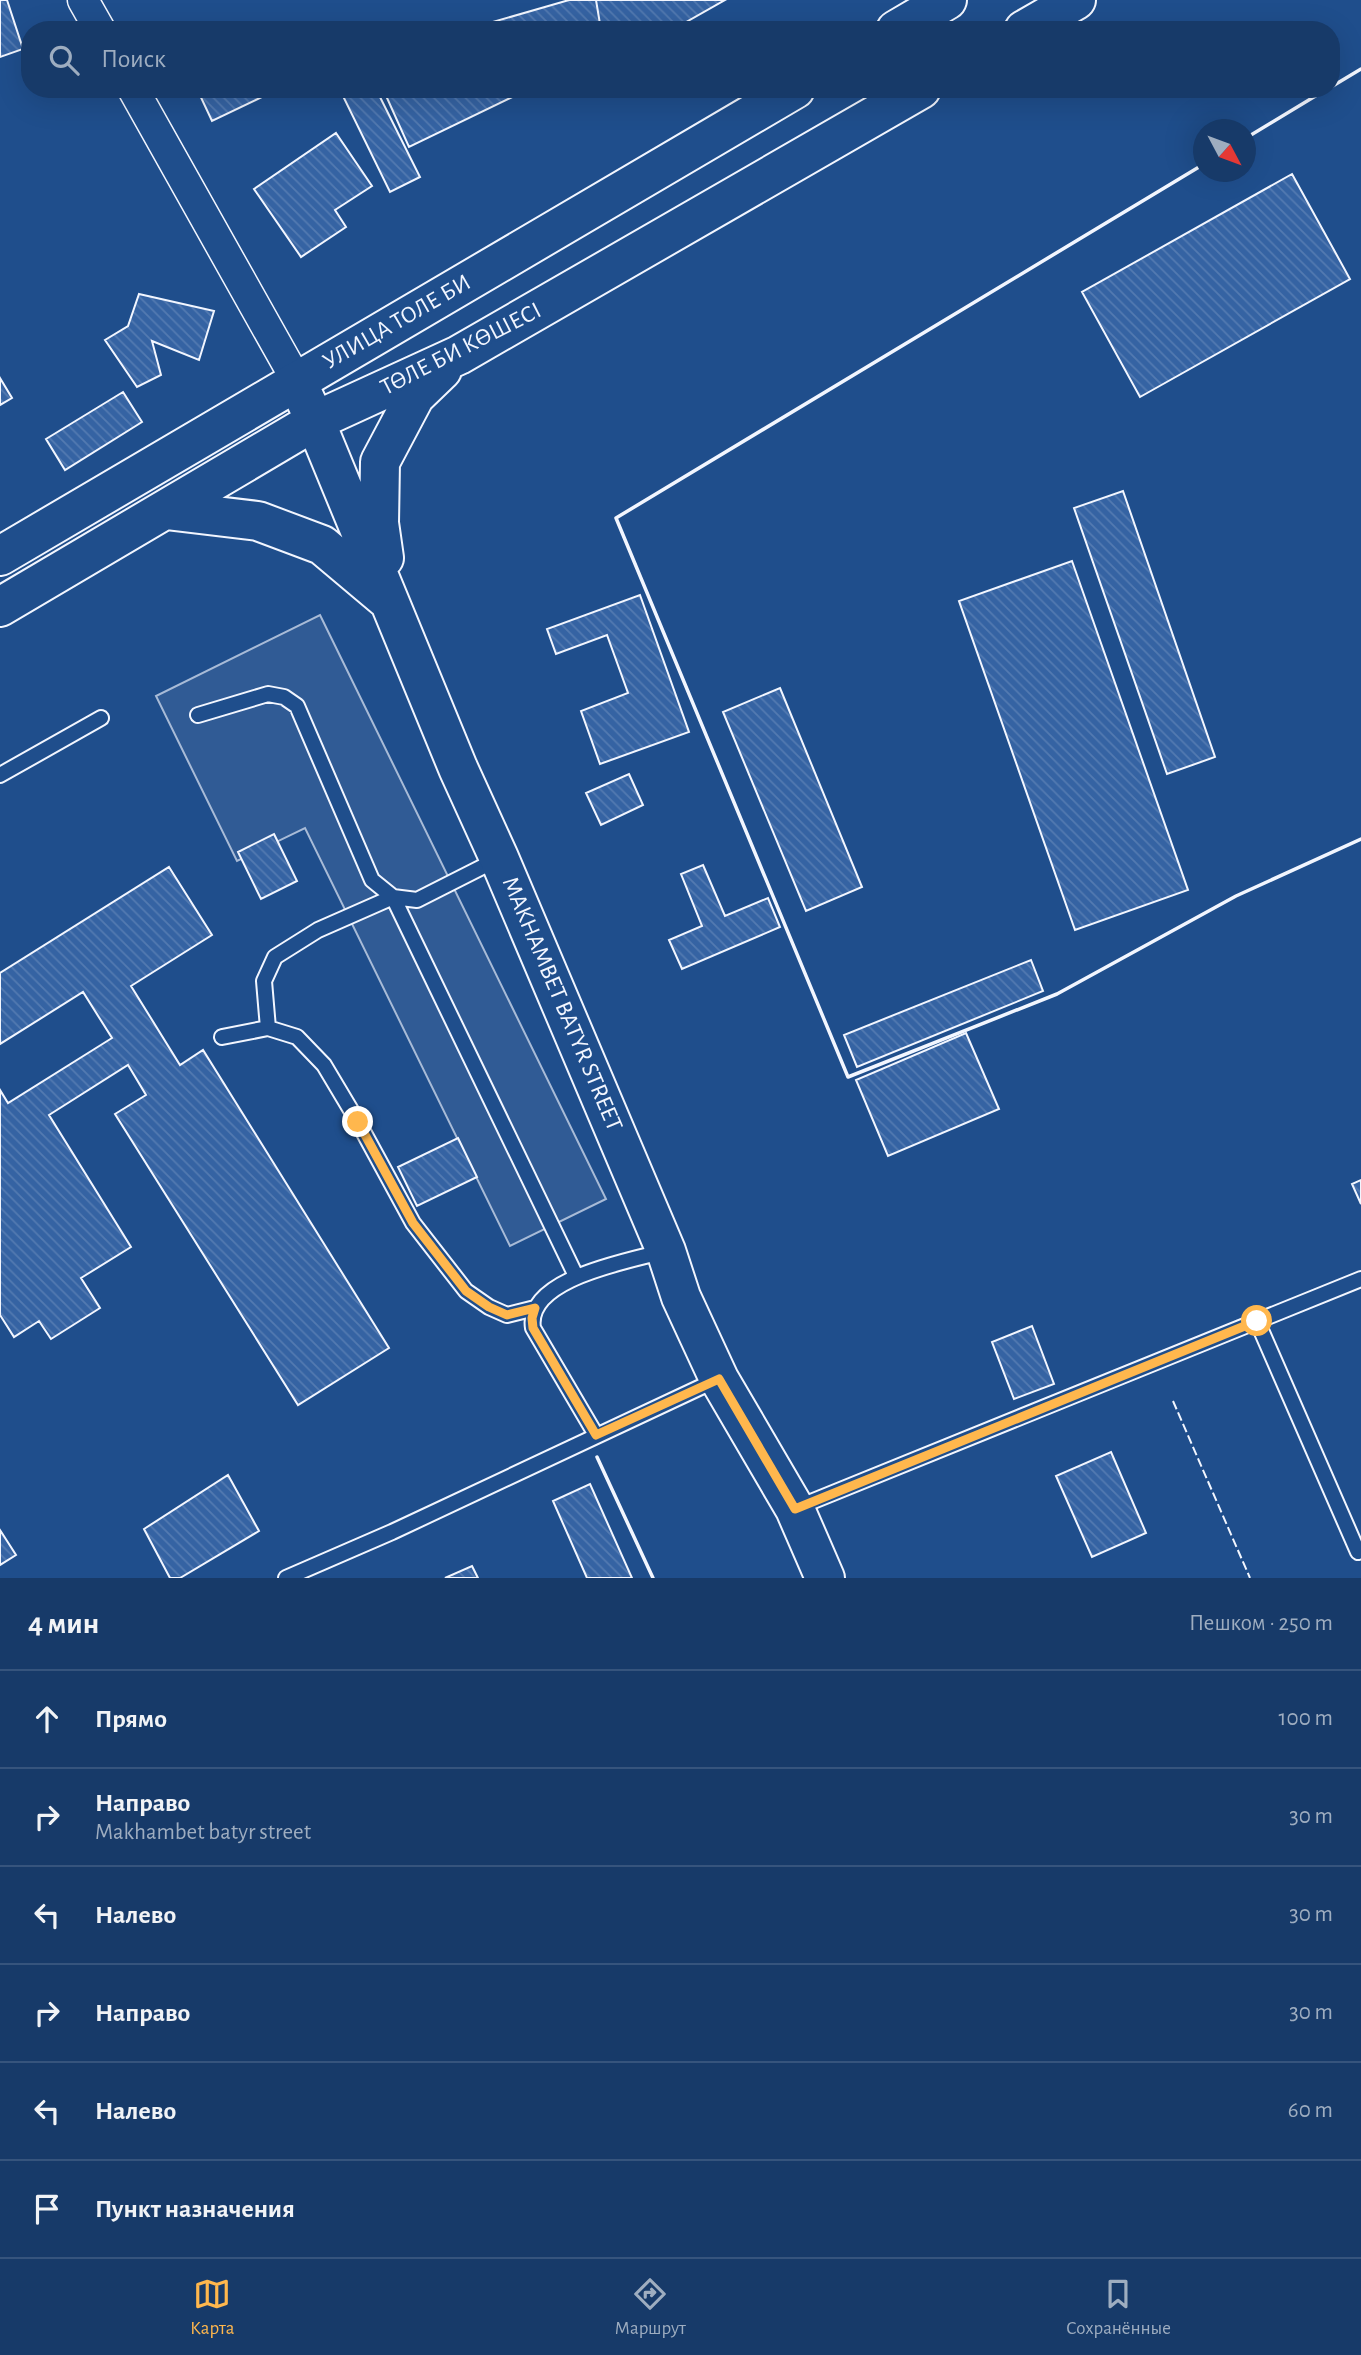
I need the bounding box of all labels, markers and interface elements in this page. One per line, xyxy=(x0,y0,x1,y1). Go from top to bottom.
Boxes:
search box xyxy=(21,21,1340,98)
icon: search xyxy=(45,41,83,79)
text: Поиск xyxy=(101,46,166,72)
north arrow xyxy=(1193,119,1256,182)
street label: УЛИЦА ТОЛЕ БИ xyxy=(319,270,475,374)
street label: ТӨЛЕ БИ КӨШЕСІ xyxy=(377,298,545,400)
street label: MAKHAMBET BATYR STREET xyxy=(498,873,627,1135)
route end xyxy=(342,1106,373,1137)
route start xyxy=(1241,1305,1272,1336)
text: 4 мин xyxy=(28,1609,99,1639)
text: Пешком · 250 m xyxy=(1189,1612,1333,1635)
icon: ahead xyxy=(28,1700,66,1738)
text: Прямо xyxy=(95,1706,167,1732)
text: 100 m xyxy=(1279,1707,1333,1730)
text: Направо xyxy=(95,1790,190,1816)
icon: right xyxy=(28,1798,66,1836)
text: 30 m xyxy=(1289,1805,1333,1828)
text: Makhambet batyr street xyxy=(95,1821,311,1844)
icon: left xyxy=(28,1896,66,1934)
text: Налево xyxy=(95,1902,176,1928)
text: 30 m xyxy=(1289,1903,1333,1926)
icon: right xyxy=(28,1994,66,2032)
text: Направо xyxy=(95,2000,190,2026)
text: 30 m xyxy=(1289,2001,1333,2024)
icon: left xyxy=(28,2092,66,2130)
text: Налево xyxy=(95,2098,176,2124)
text: 60 m xyxy=(1288,2099,1333,2122)
icon: arrive xyxy=(28,2190,66,2228)
text: Пункт назначения xyxy=(95,2196,295,2222)
tab: Карта xyxy=(190,2275,235,2340)
tab: Маршрут xyxy=(615,2275,686,2340)
tab: Сохранённые xyxy=(1066,2275,1171,2340)

